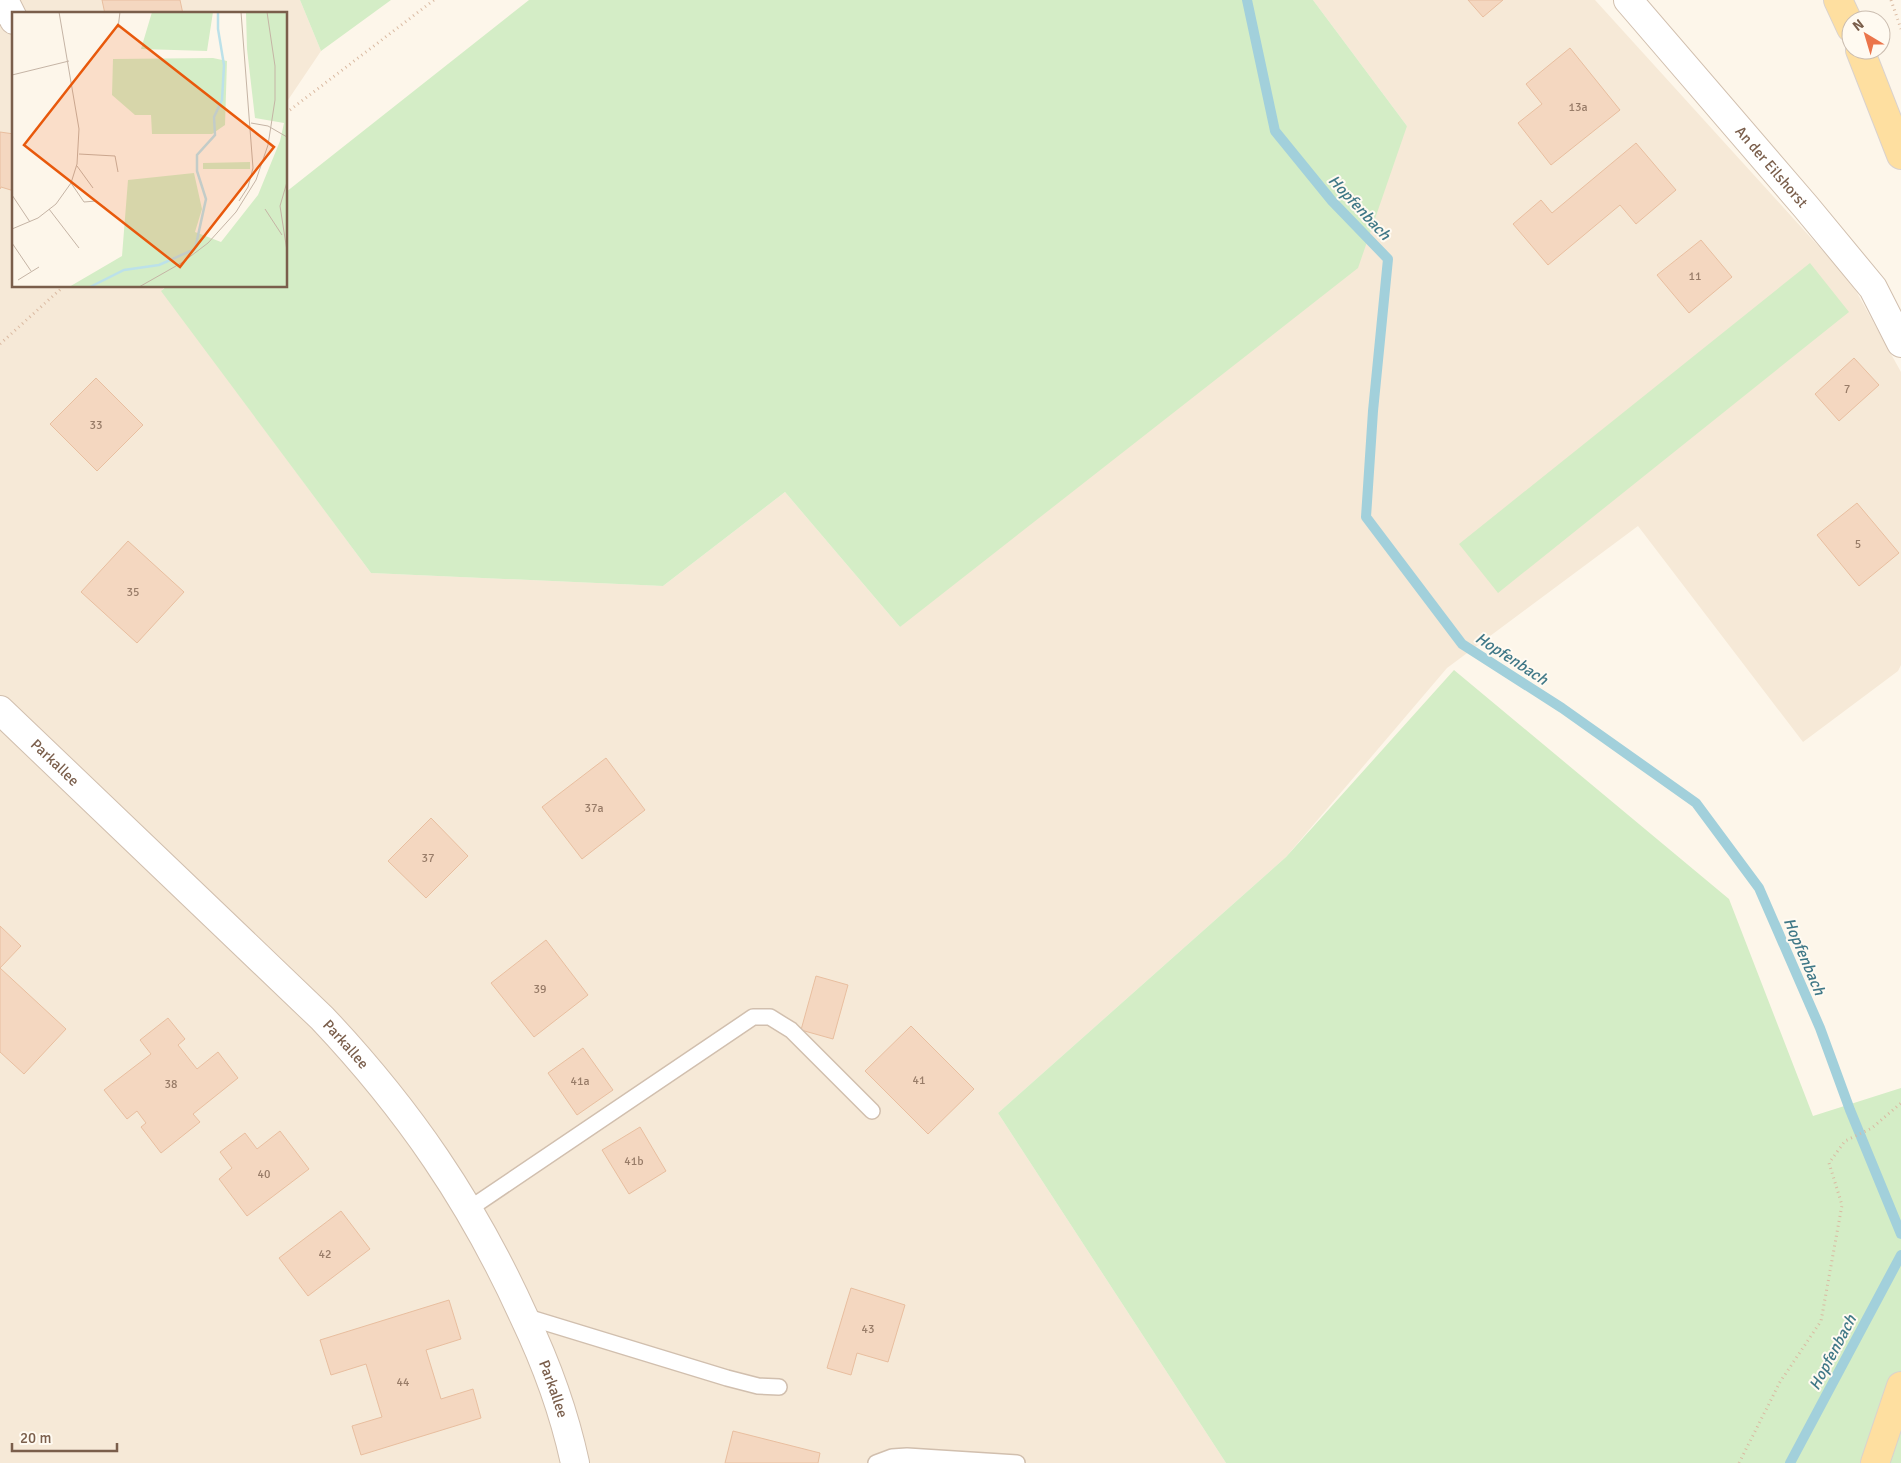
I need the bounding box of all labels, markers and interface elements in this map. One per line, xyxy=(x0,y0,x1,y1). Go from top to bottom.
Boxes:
north arrow xyxy=(1841,10,1891,60)
inset map xyxy=(12,12,288,288)
text: N xyxy=(1849,15,1867,35)
house number: 13a xyxy=(1568,100,1588,115)
street label: An der Eilshorst xyxy=(1731,122,1811,211)
water label: Hopfenbach xyxy=(1324,171,1396,246)
house number: 11 xyxy=(1689,269,1701,284)
house number: 7 xyxy=(1844,382,1850,397)
house number: 33 xyxy=(90,418,102,433)
house number: 5 xyxy=(1855,537,1861,552)
house number: 35 xyxy=(127,585,139,600)
water label: Hopfenbach xyxy=(1472,628,1552,690)
street label: Parkallee xyxy=(27,735,83,790)
house number: 37a xyxy=(584,801,604,816)
house number: 37 xyxy=(422,851,434,866)
water label: Hopfenbach xyxy=(1779,915,1830,999)
house number: 39 xyxy=(534,982,546,997)
street label: Parkallee xyxy=(319,1016,373,1073)
house number: 41 xyxy=(913,1073,925,1088)
house number: 41a xyxy=(570,1074,590,1089)
house number: 38 xyxy=(165,1077,177,1092)
house number: 41b xyxy=(624,1154,644,1169)
house number: 40 xyxy=(258,1167,270,1182)
house number: 42 xyxy=(319,1247,331,1262)
water label: Hopfenbach xyxy=(1805,1310,1862,1393)
house number: 43 xyxy=(862,1322,874,1337)
street label: Parkallee xyxy=(535,1357,572,1420)
house number: 44 xyxy=(397,1375,410,1390)
scale bar xyxy=(12,1420,118,1452)
text: 20 m xyxy=(20,1429,51,1447)

